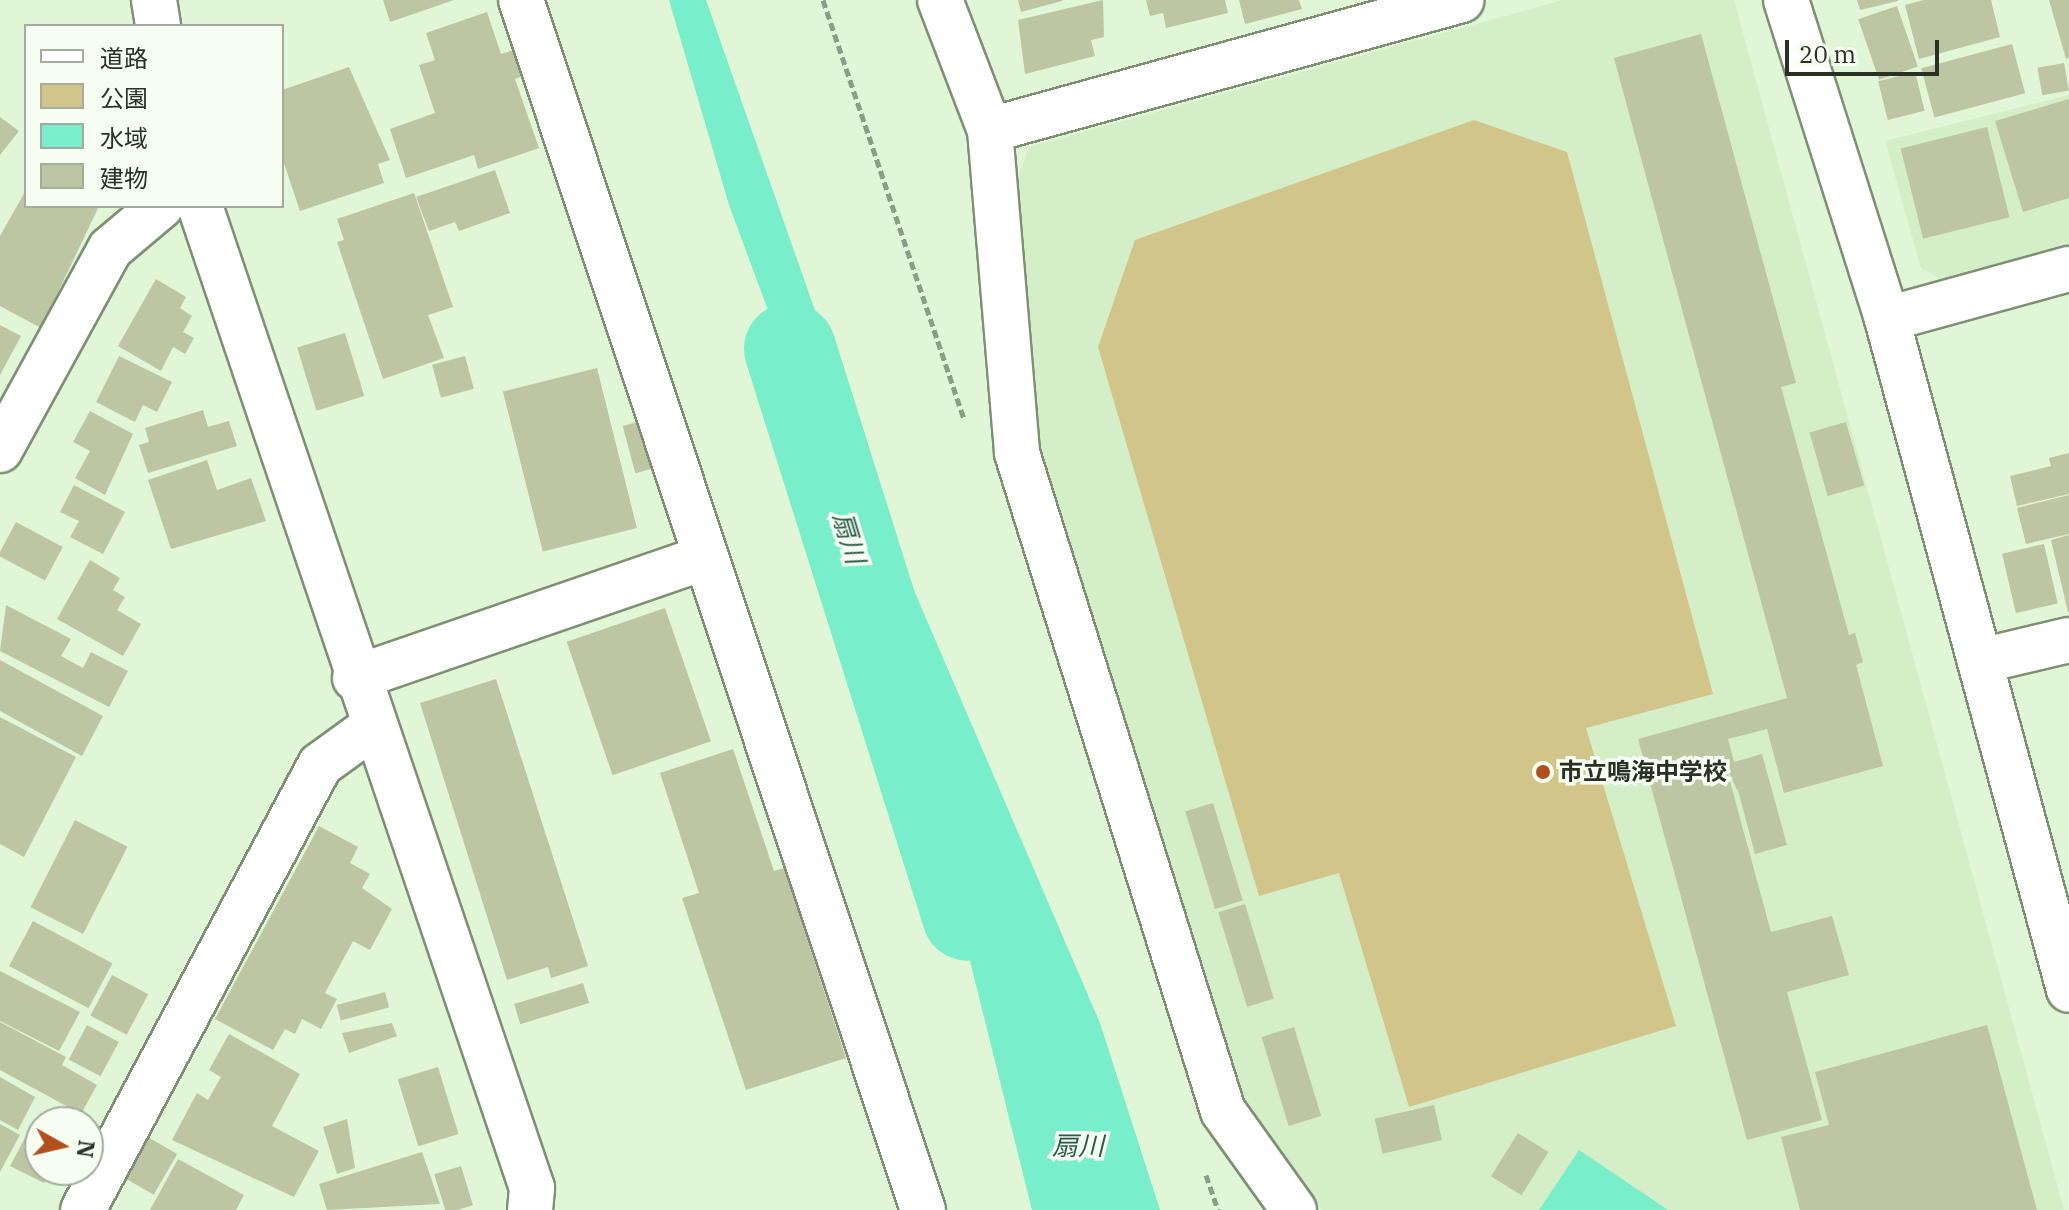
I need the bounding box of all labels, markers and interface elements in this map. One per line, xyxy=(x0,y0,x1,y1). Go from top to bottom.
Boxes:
legend xyxy=(24,24,284,208)
scale bar xyxy=(1789,24,1943,74)
text: 20 m xyxy=(1799,38,1856,70)
text: 道路 xyxy=(100,42,148,74)
text: 公園 xyxy=(100,82,148,114)
text: 水域 xyxy=(100,122,148,154)
text: 建物 xyxy=(100,162,148,194)
water label: 扇川 xyxy=(826,509,872,567)
place label: 市立鳴海中学校 xyxy=(1559,758,1727,786)
marker: 市立鳴海中学校 xyxy=(1534,763,1552,781)
north arrow xyxy=(24,1106,104,1186)
water label: 扇川 xyxy=(1052,1130,1104,1162)
text: N xyxy=(71,1138,102,1160)

